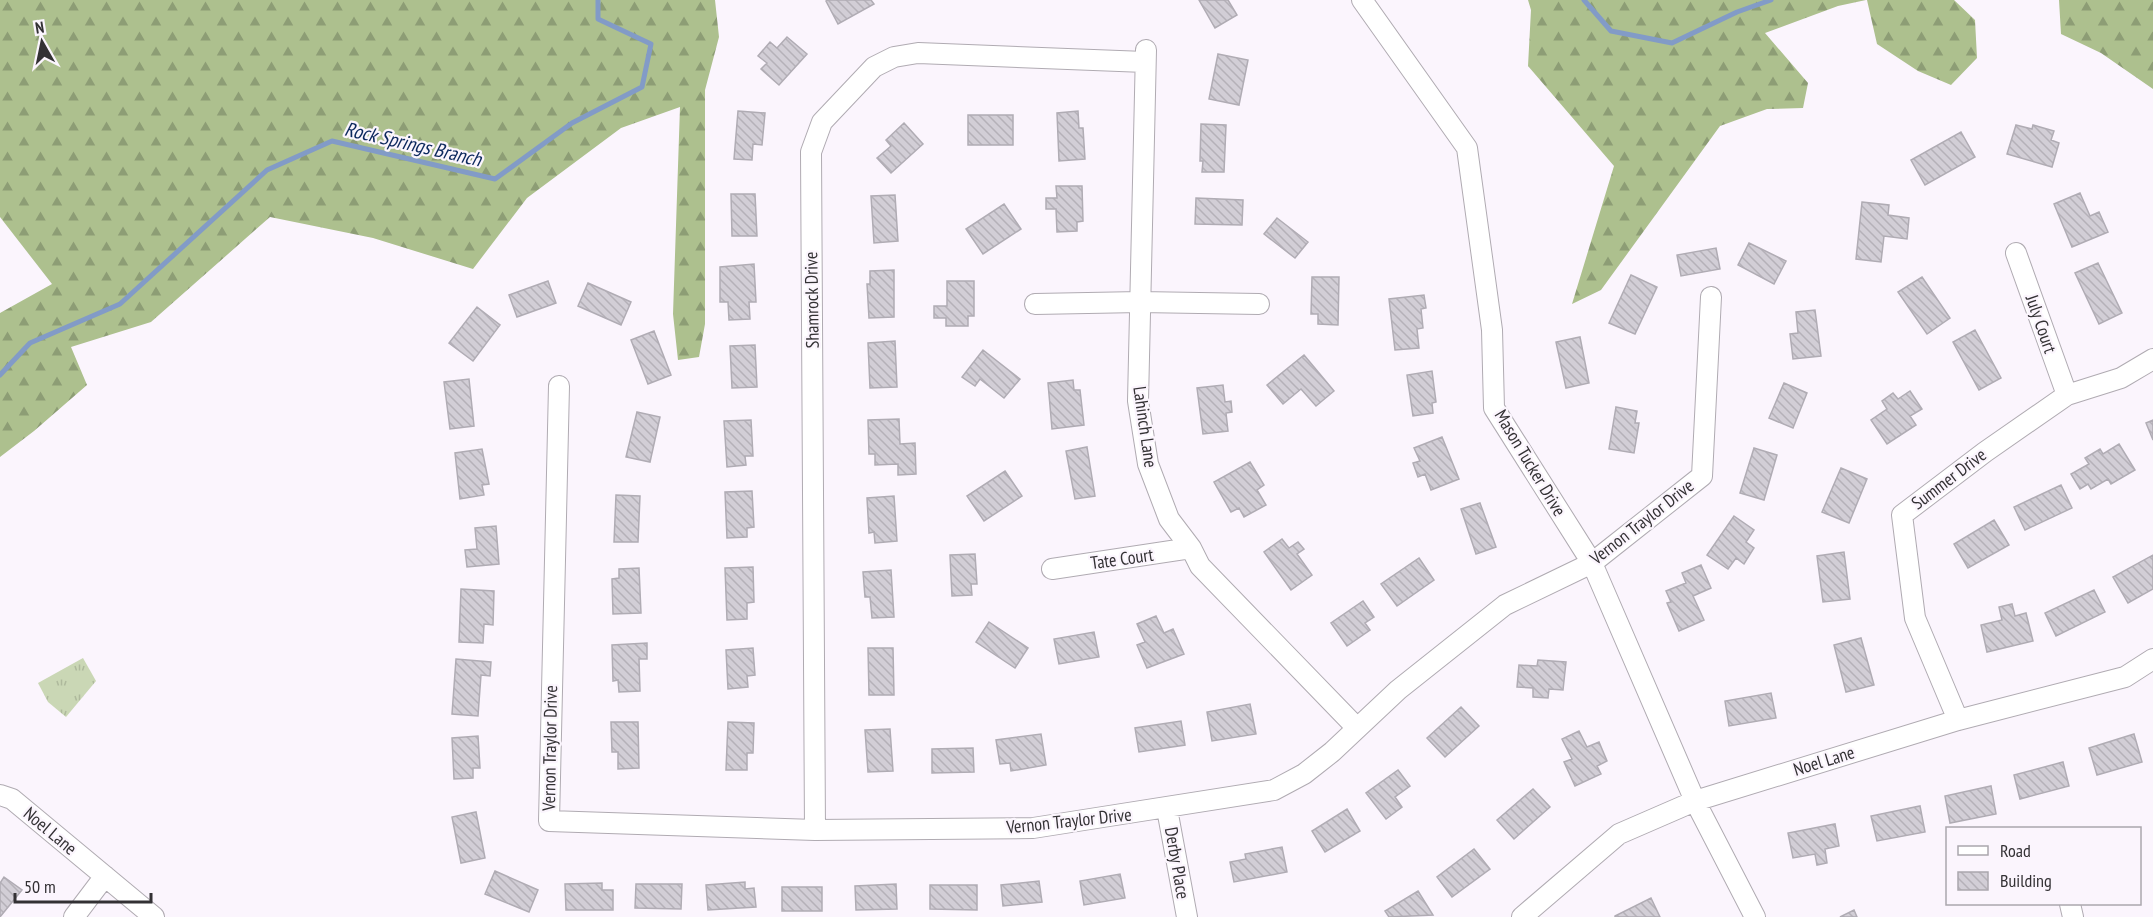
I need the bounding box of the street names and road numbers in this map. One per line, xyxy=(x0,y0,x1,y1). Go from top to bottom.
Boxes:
street label: Shamrock Drive xyxy=(799,251,824,349)
street label: July Court xyxy=(2020,291,2062,356)
street label: Lahinch Lane xyxy=(1128,385,1163,469)
street label: Mason Tucker Drive xyxy=(1490,405,1571,520)
street label: Summer Drive xyxy=(1907,443,1991,514)
street label: Vernon Traylor Drive xyxy=(1584,474,1698,570)
street label: Tate Court xyxy=(1089,543,1155,574)
street label: Vernon Traylor Drive xyxy=(537,685,562,812)
street label: Noel Lane xyxy=(1791,740,1857,781)
street label: Noel Lane xyxy=(19,802,82,860)
street label: Vernon Traylor Drive xyxy=(1004,803,1133,839)
street label: Derby Place xyxy=(1160,825,1195,901)

